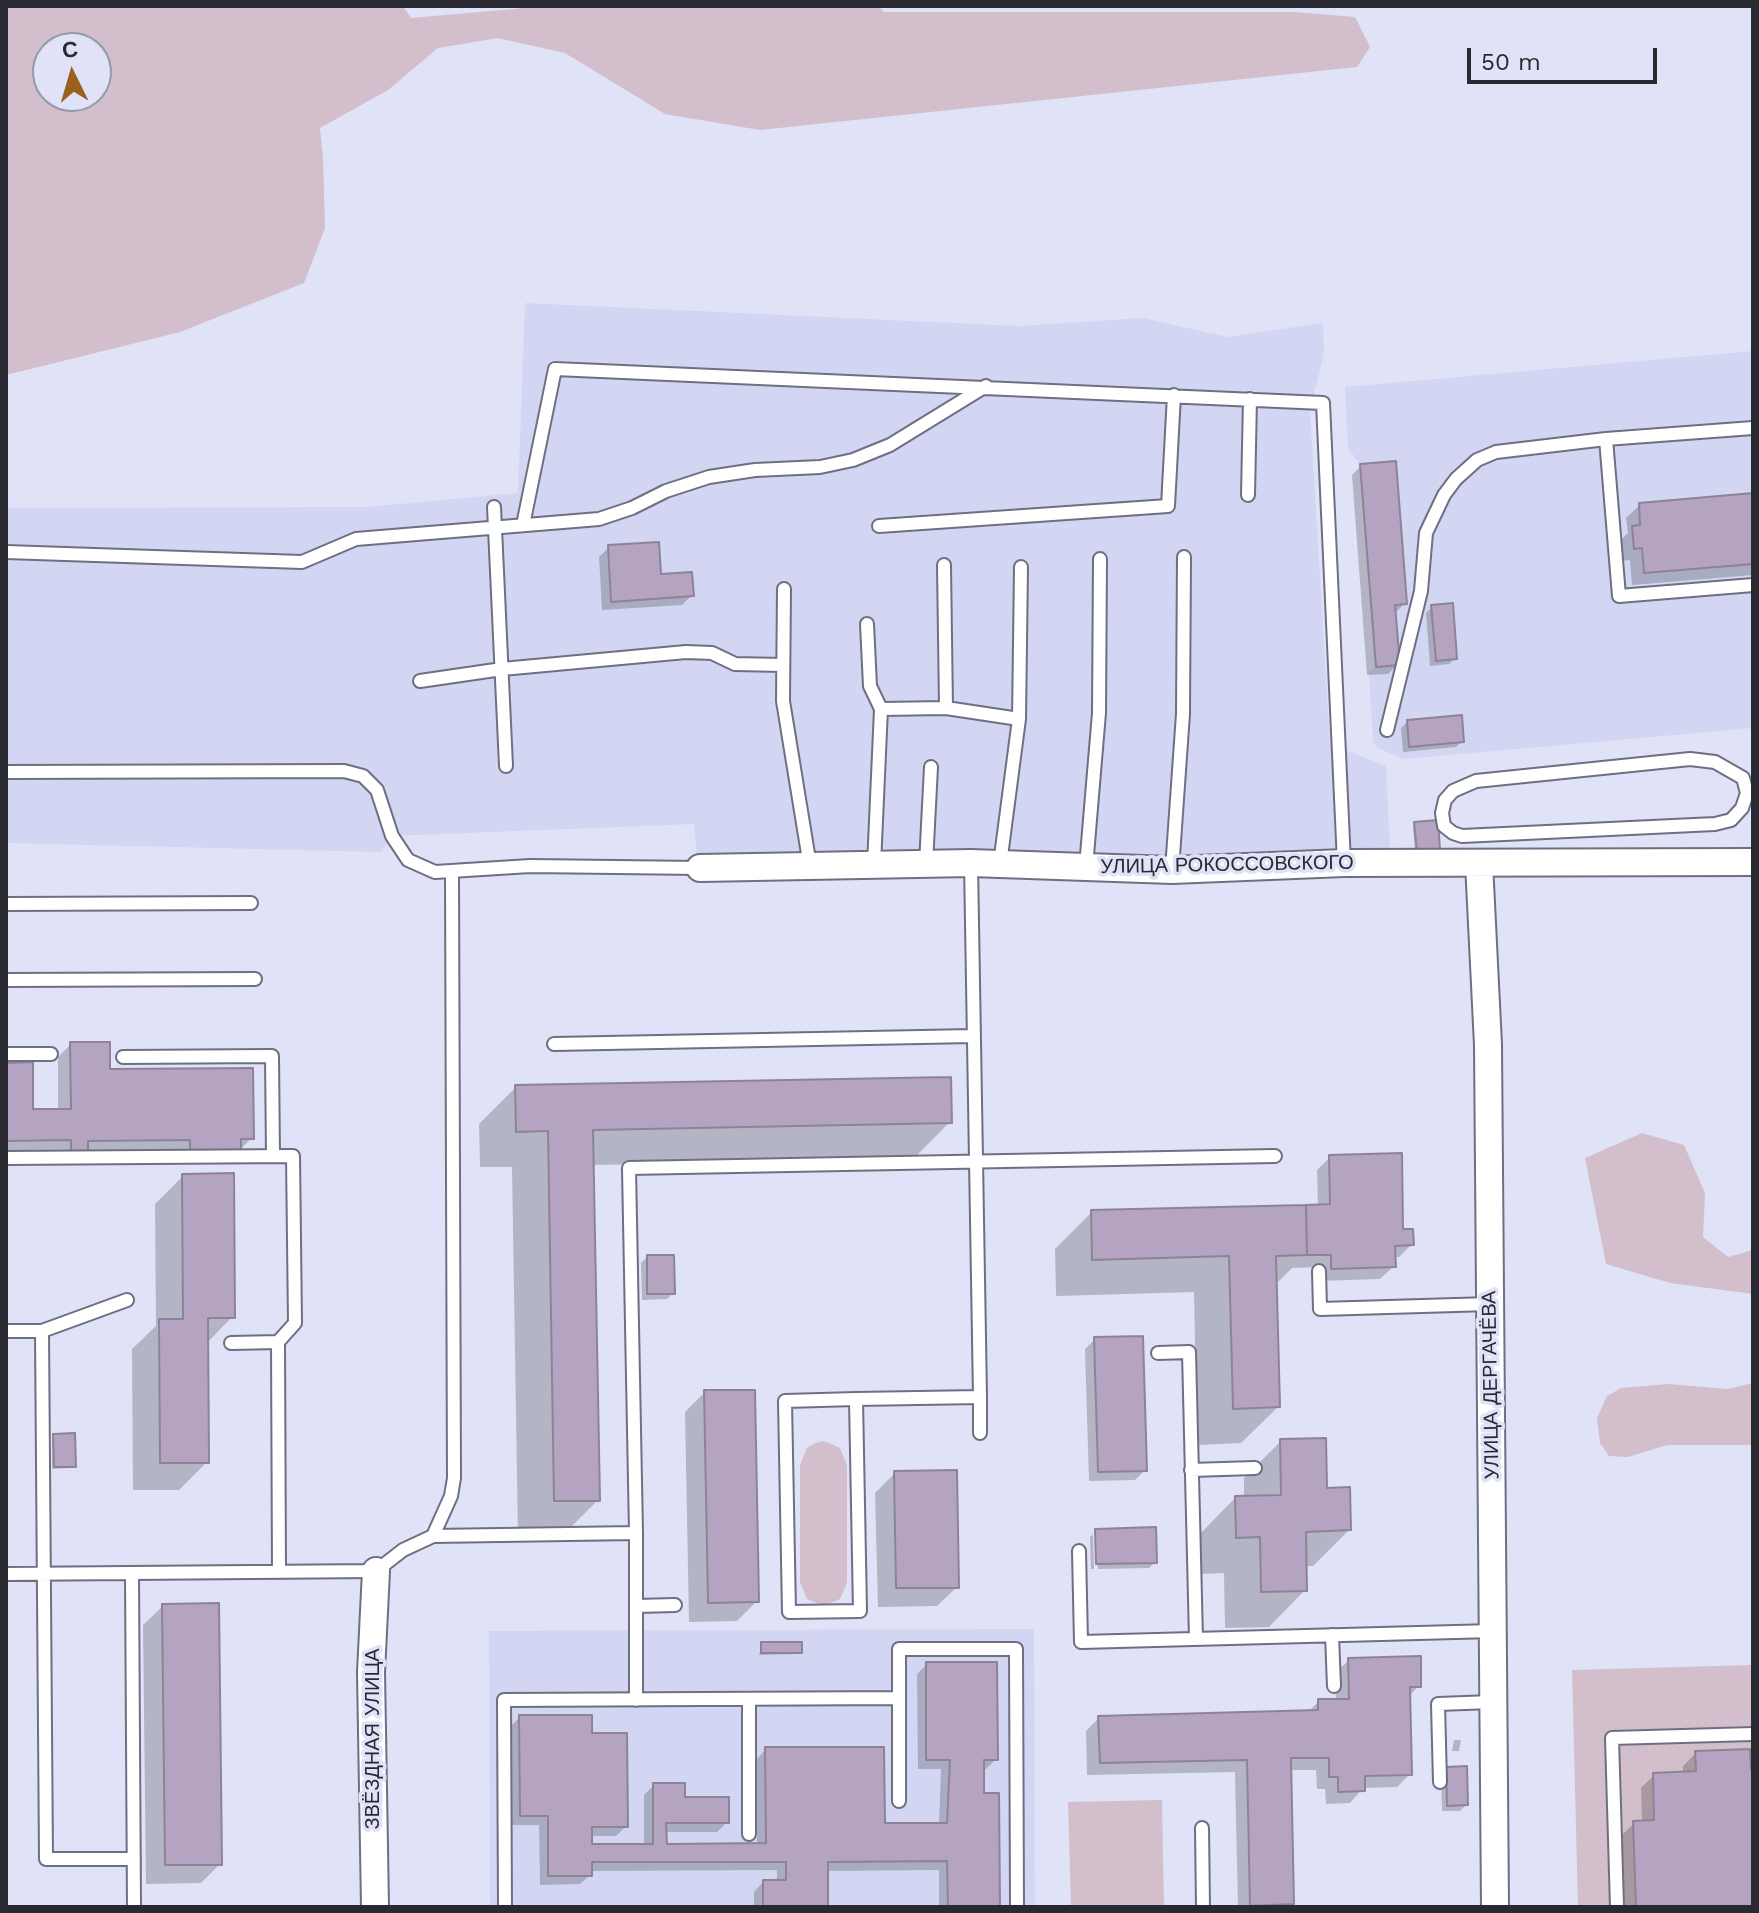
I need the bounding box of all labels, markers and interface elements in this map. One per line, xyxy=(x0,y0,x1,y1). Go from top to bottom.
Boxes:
north arrow xyxy=(32,32,112,112)
scale bar xyxy=(1471,32,1661,82)
text: С xyxy=(61,36,79,63)
text: 50 m xyxy=(1481,48,1541,76)
street label: УЛИЦА РОКОССОВСКОГО xyxy=(1100,851,1354,879)
street label: УЛИЦА ДЕРГАЧЁВА xyxy=(1477,1290,1505,1480)
street label: ЗВЁЗДНАЯ УЛИЦА xyxy=(361,1648,385,1830)

